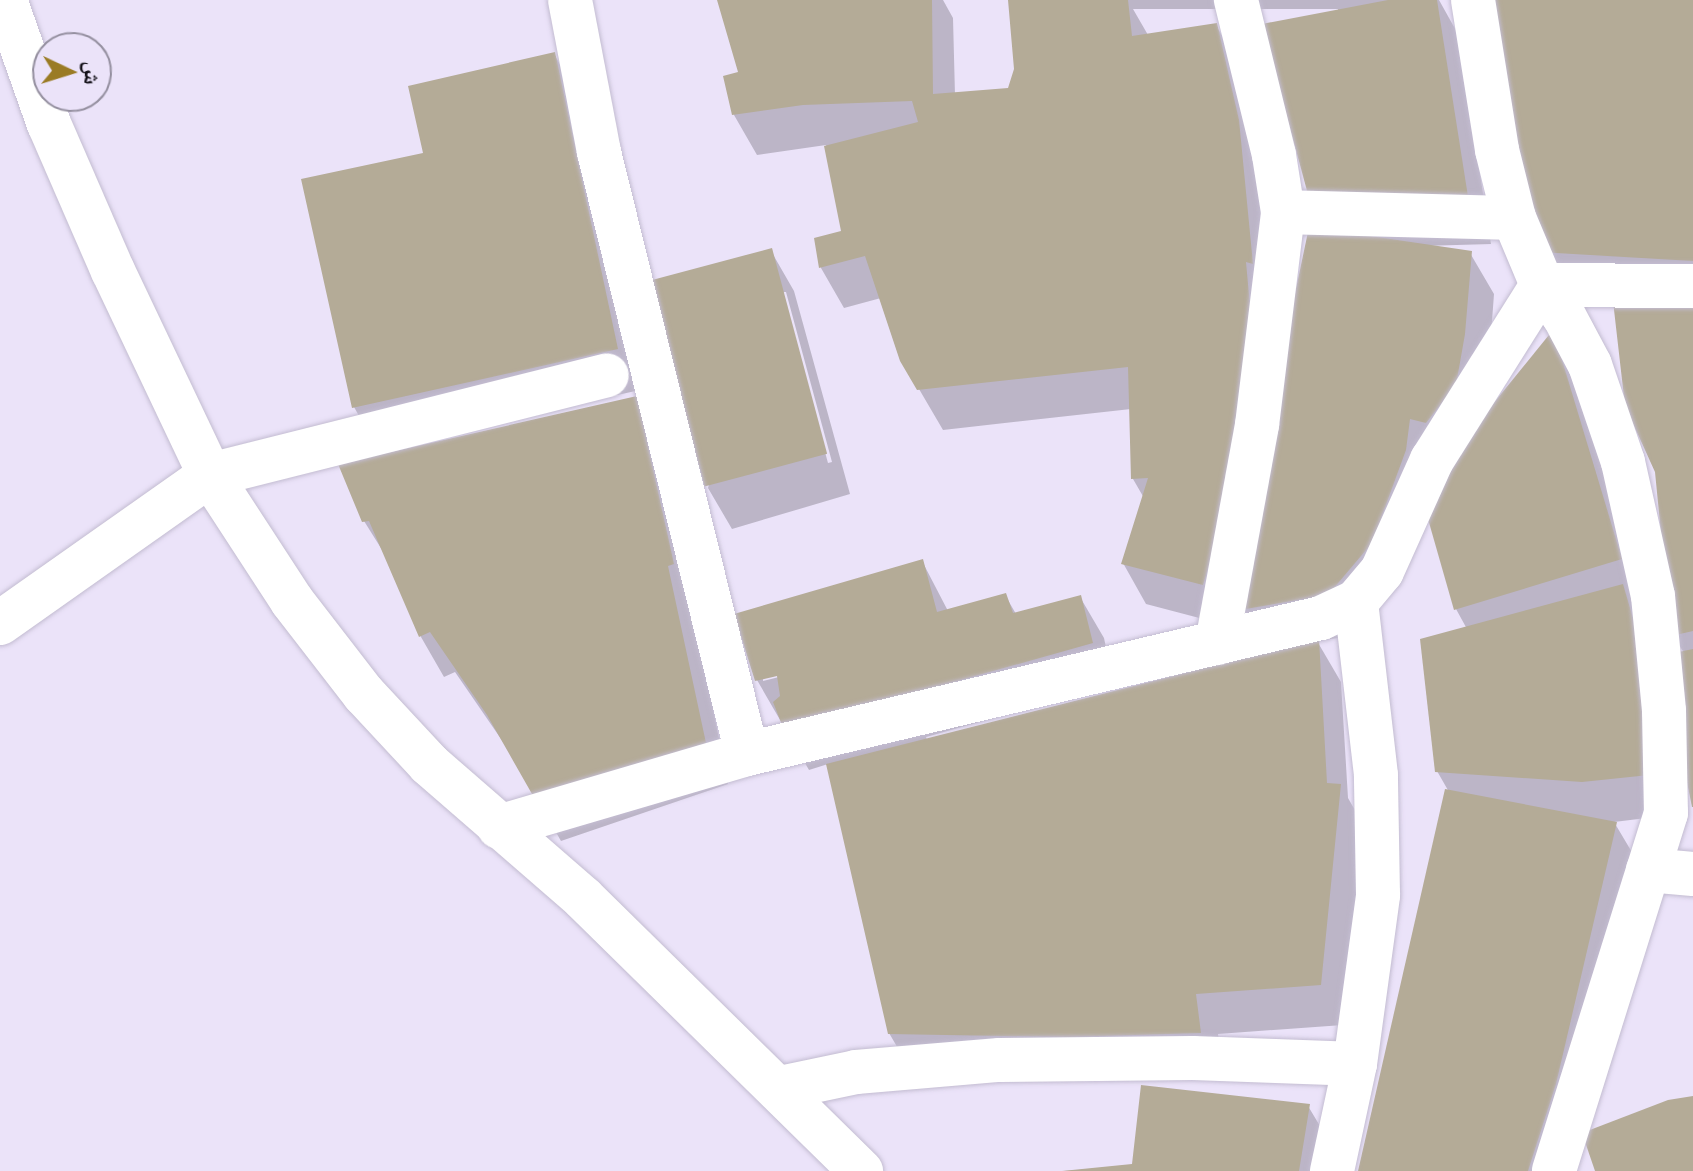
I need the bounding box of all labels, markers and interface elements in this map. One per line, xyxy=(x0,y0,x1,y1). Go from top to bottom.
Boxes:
north arrow xyxy=(32,32,112,112)
text: ش xyxy=(78,61,110,86)

